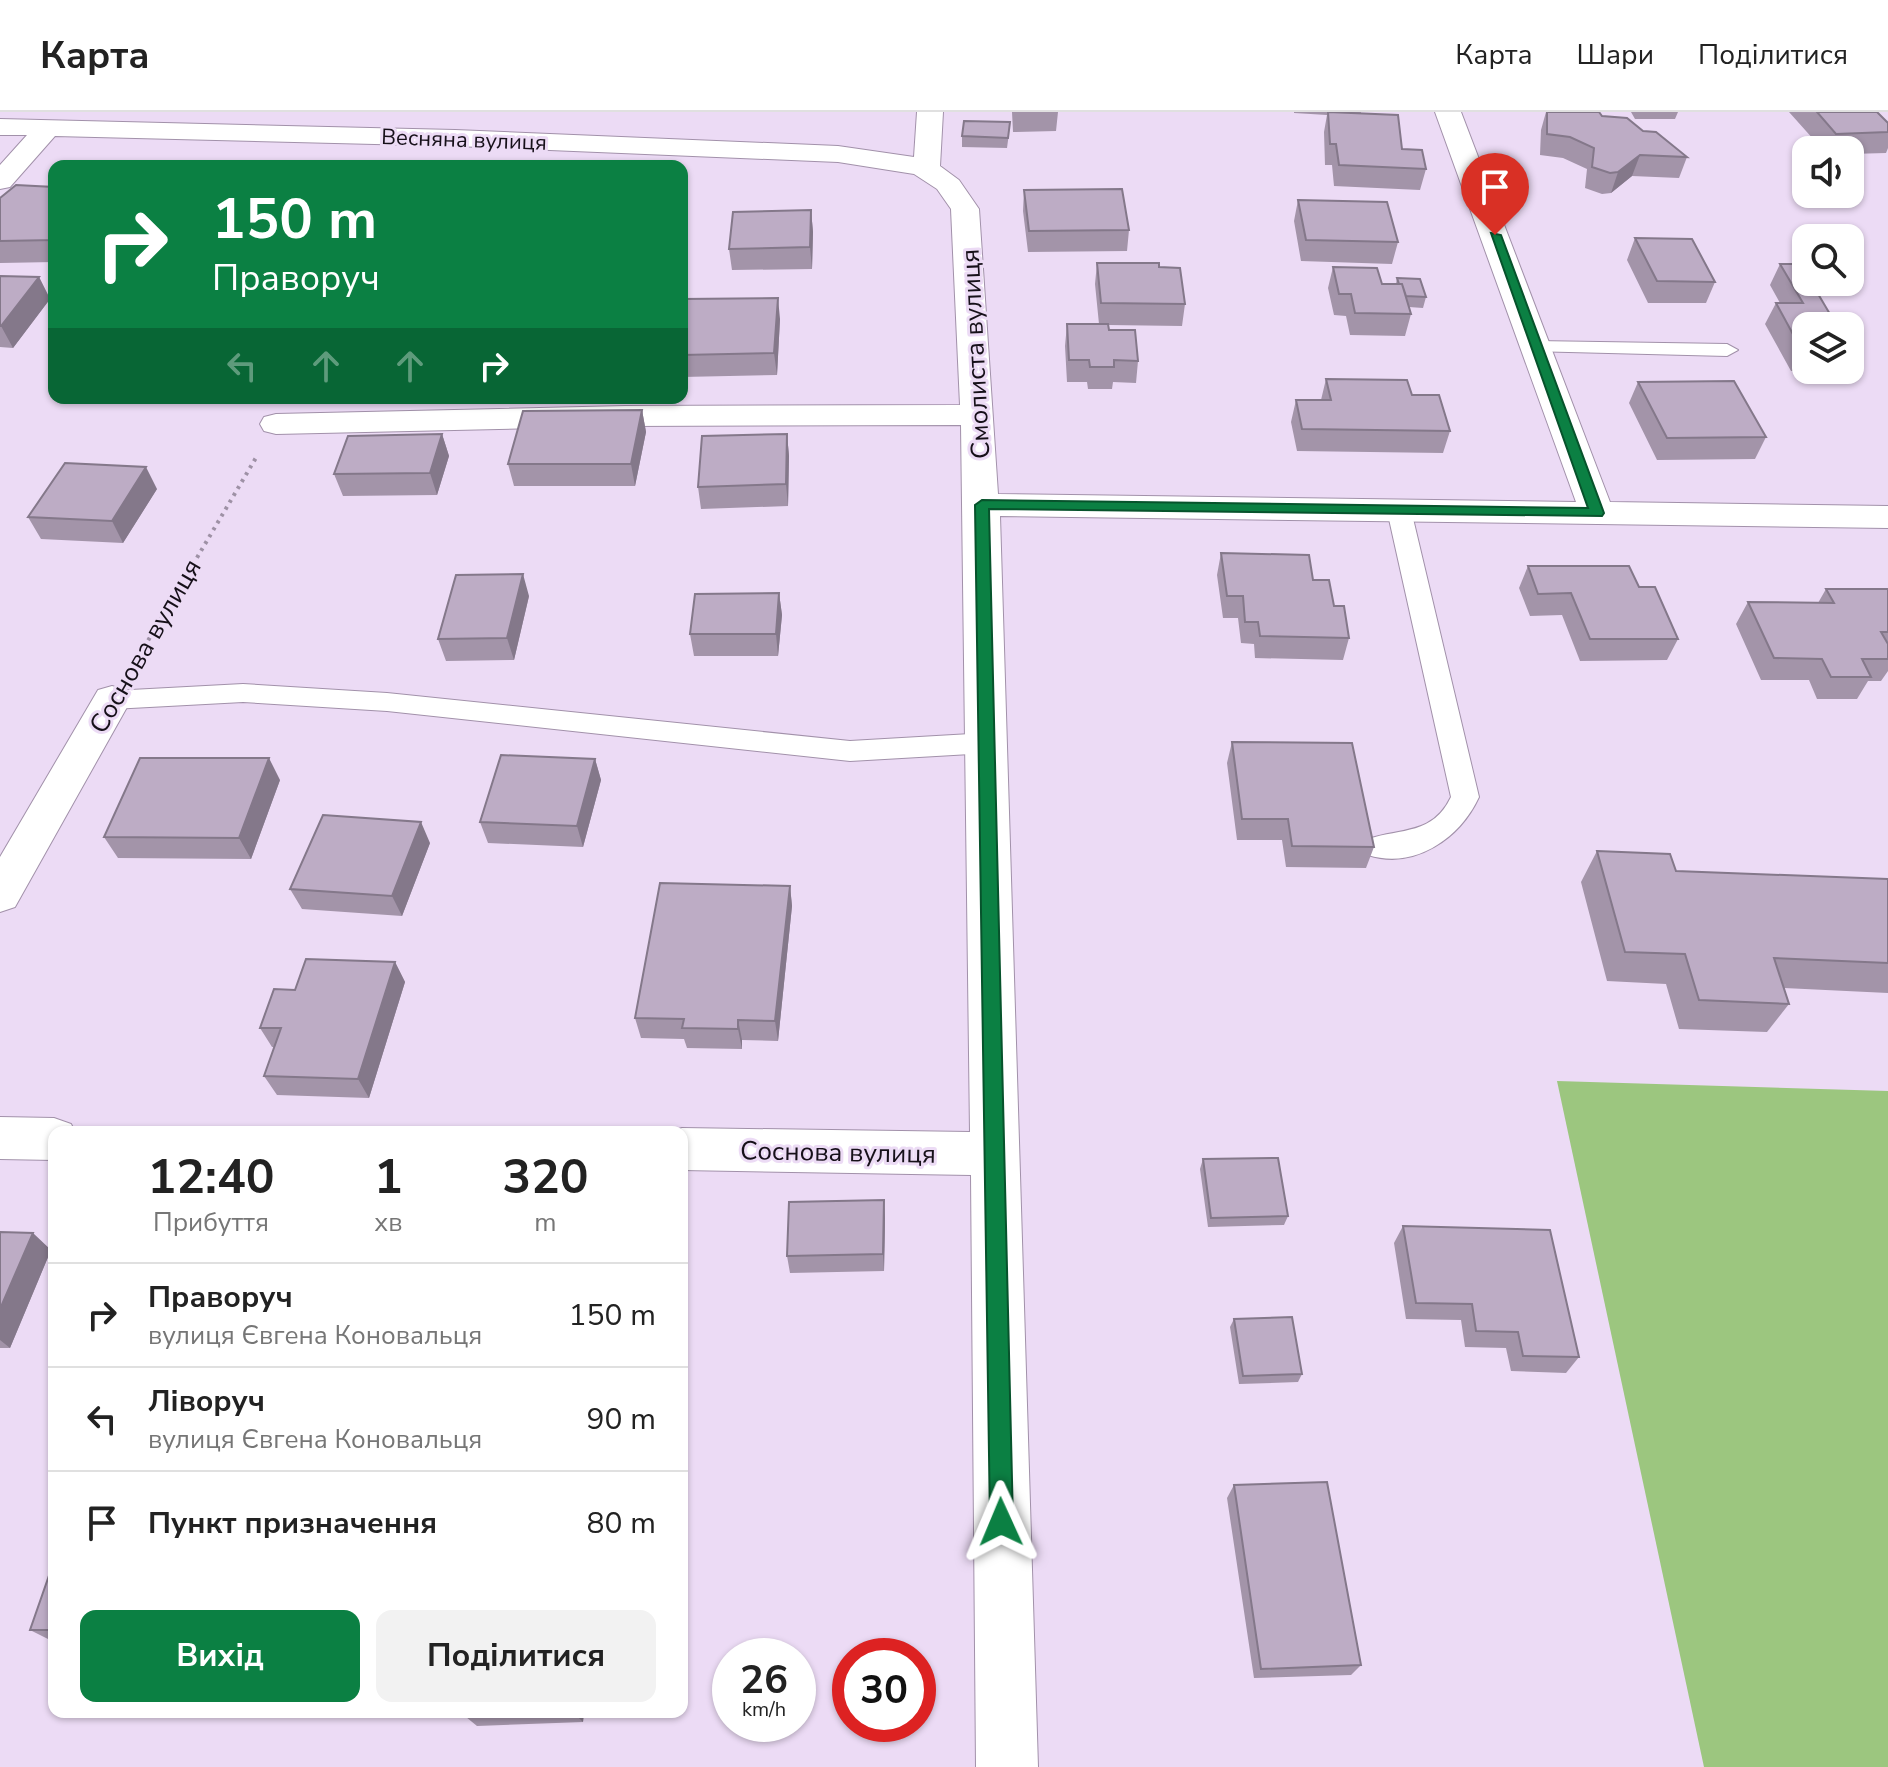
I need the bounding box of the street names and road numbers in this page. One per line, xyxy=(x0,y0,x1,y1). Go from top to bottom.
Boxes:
street label: Весняна вулиця xyxy=(381,122,547,158)
street label: Смолиста вулиця xyxy=(953,248,998,460)
street label: Соснова вулиця xyxy=(81,553,210,740)
street label: Соснова вулиця xyxy=(740,1133,936,1172)

